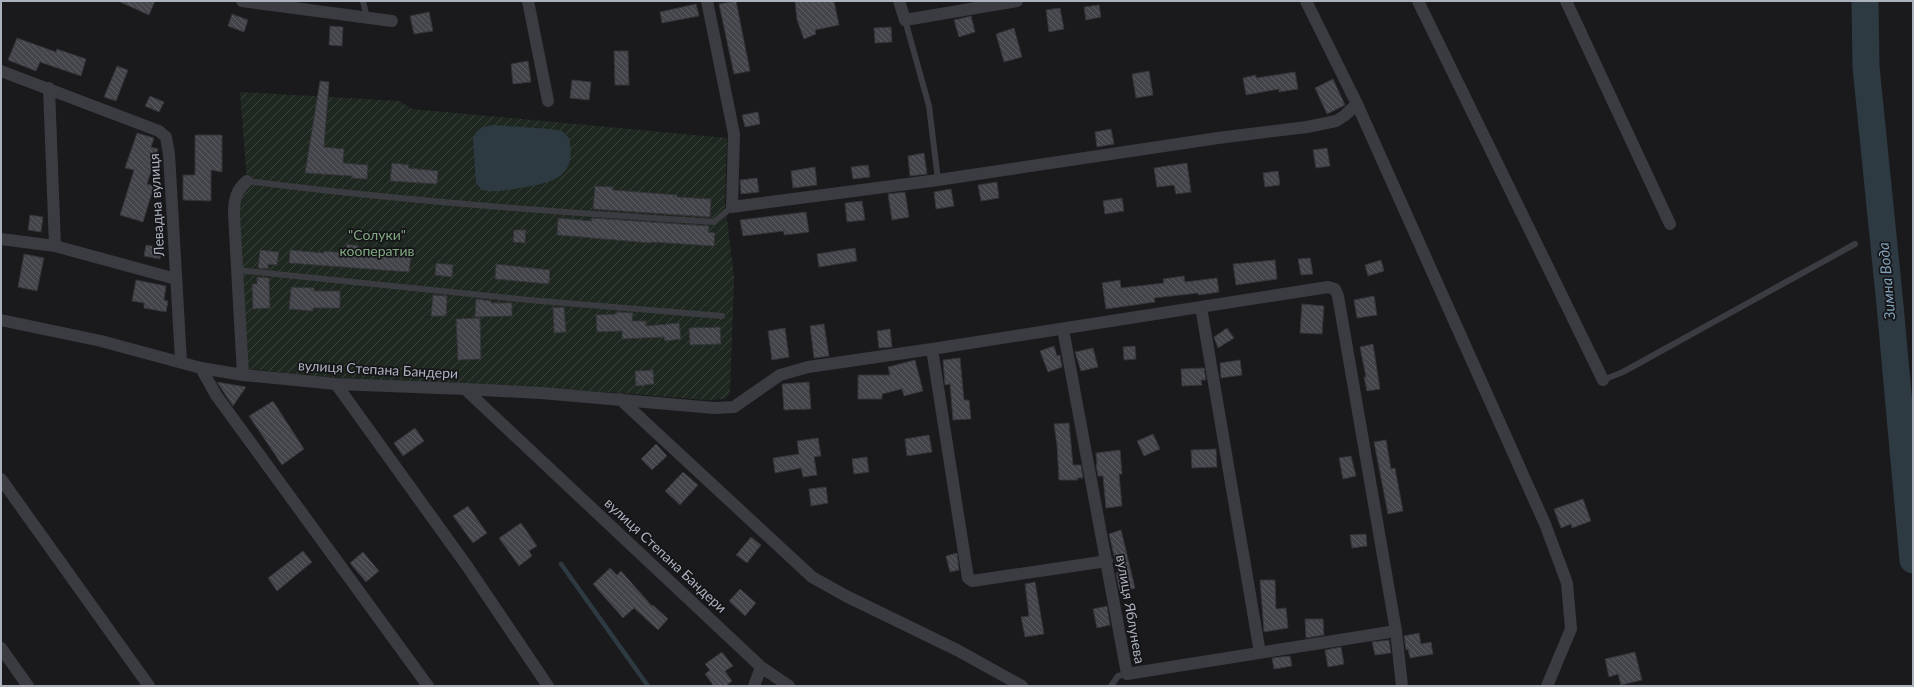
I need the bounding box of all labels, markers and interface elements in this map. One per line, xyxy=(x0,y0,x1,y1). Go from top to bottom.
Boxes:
street label: Левадна вулиця xyxy=(145,153,167,258)
park label: "Солуки" кооператив xyxy=(340,226,414,259)
water label: Зимна Вода xyxy=(1874,241,1898,321)
street label: вулиця Степана Бандери xyxy=(297,356,459,382)
street label: вулиця Степана Бандери xyxy=(602,494,730,616)
street label: вулиця Яблунева xyxy=(1113,553,1149,665)

